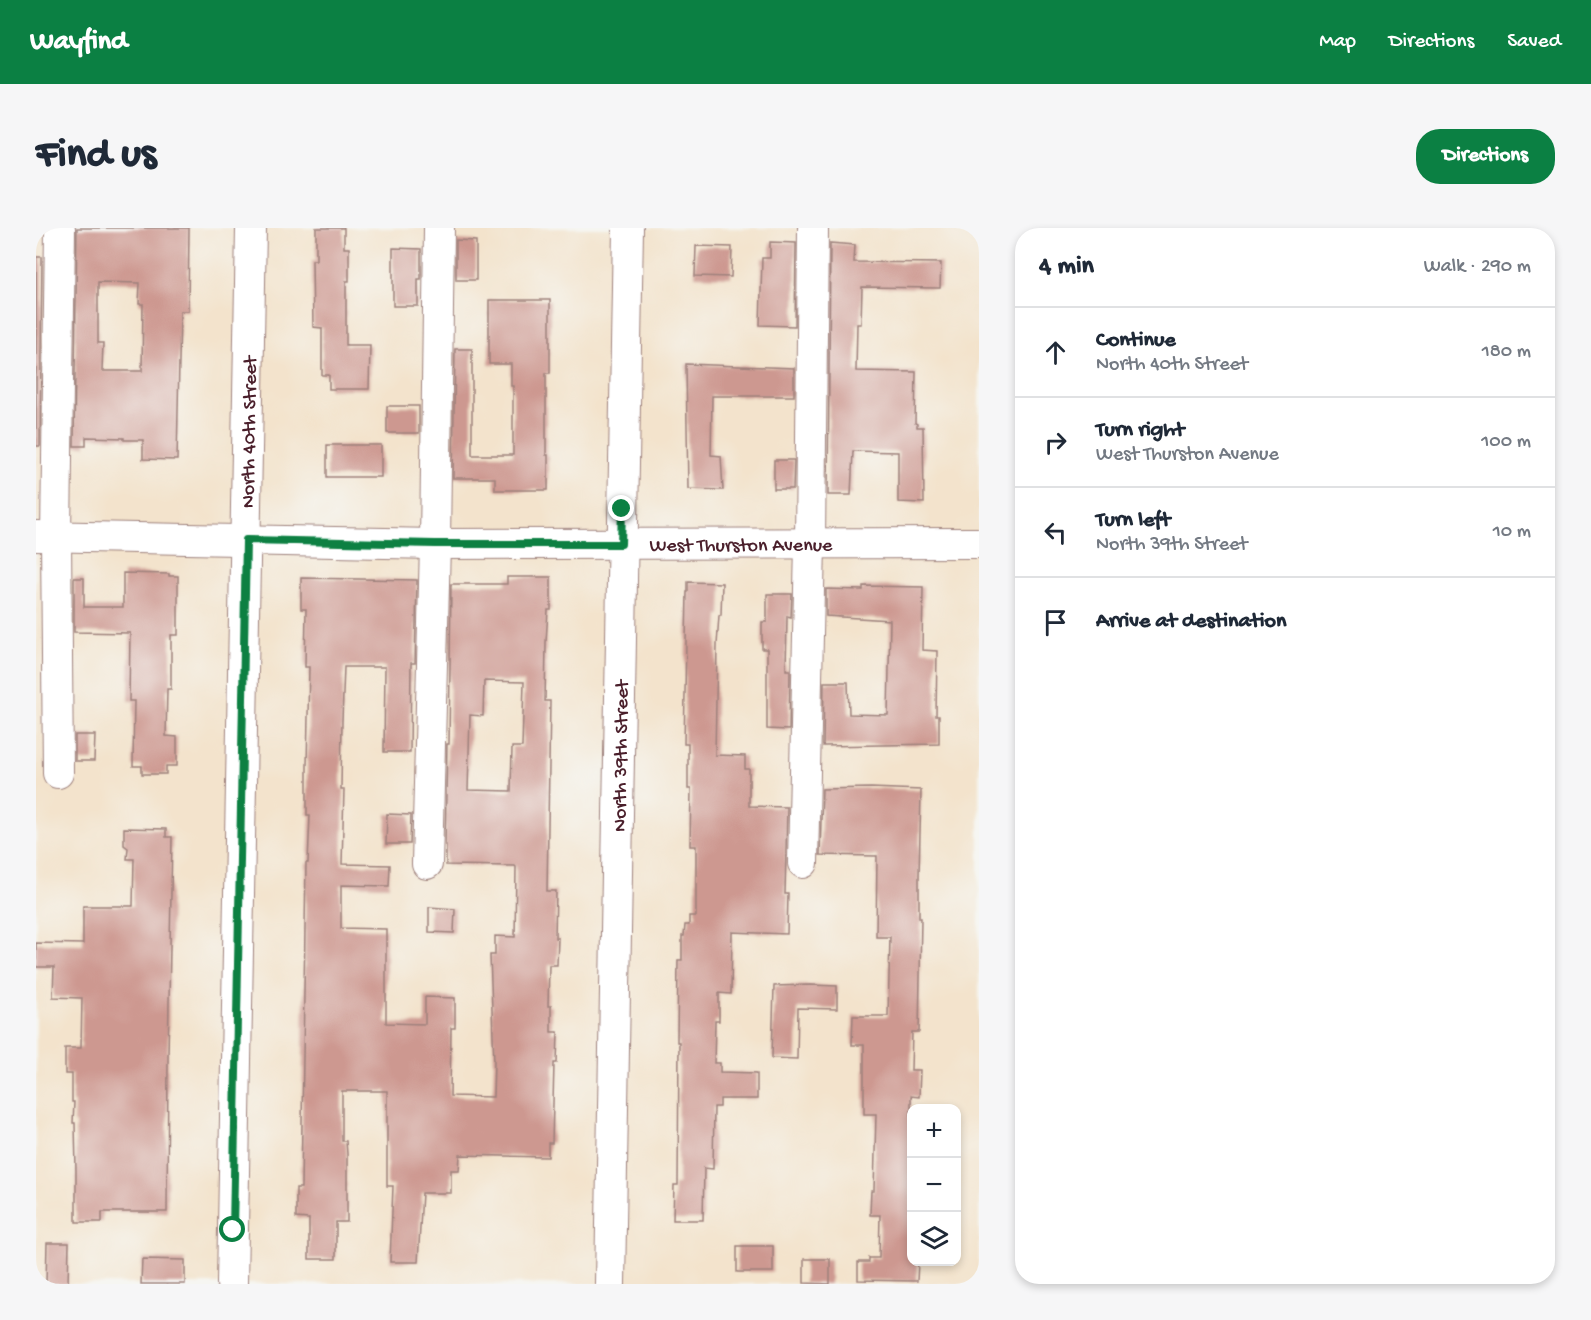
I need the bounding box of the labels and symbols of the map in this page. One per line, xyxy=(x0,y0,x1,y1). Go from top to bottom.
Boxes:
street label: North 40th Street xyxy=(238,354,264,508)
route end xyxy=(608,495,634,521)
street label: West Thurston Avenue xyxy=(649,535,833,559)
street label: North 39th Street xyxy=(610,678,635,832)
route start xyxy=(219,1216,245,1242)

